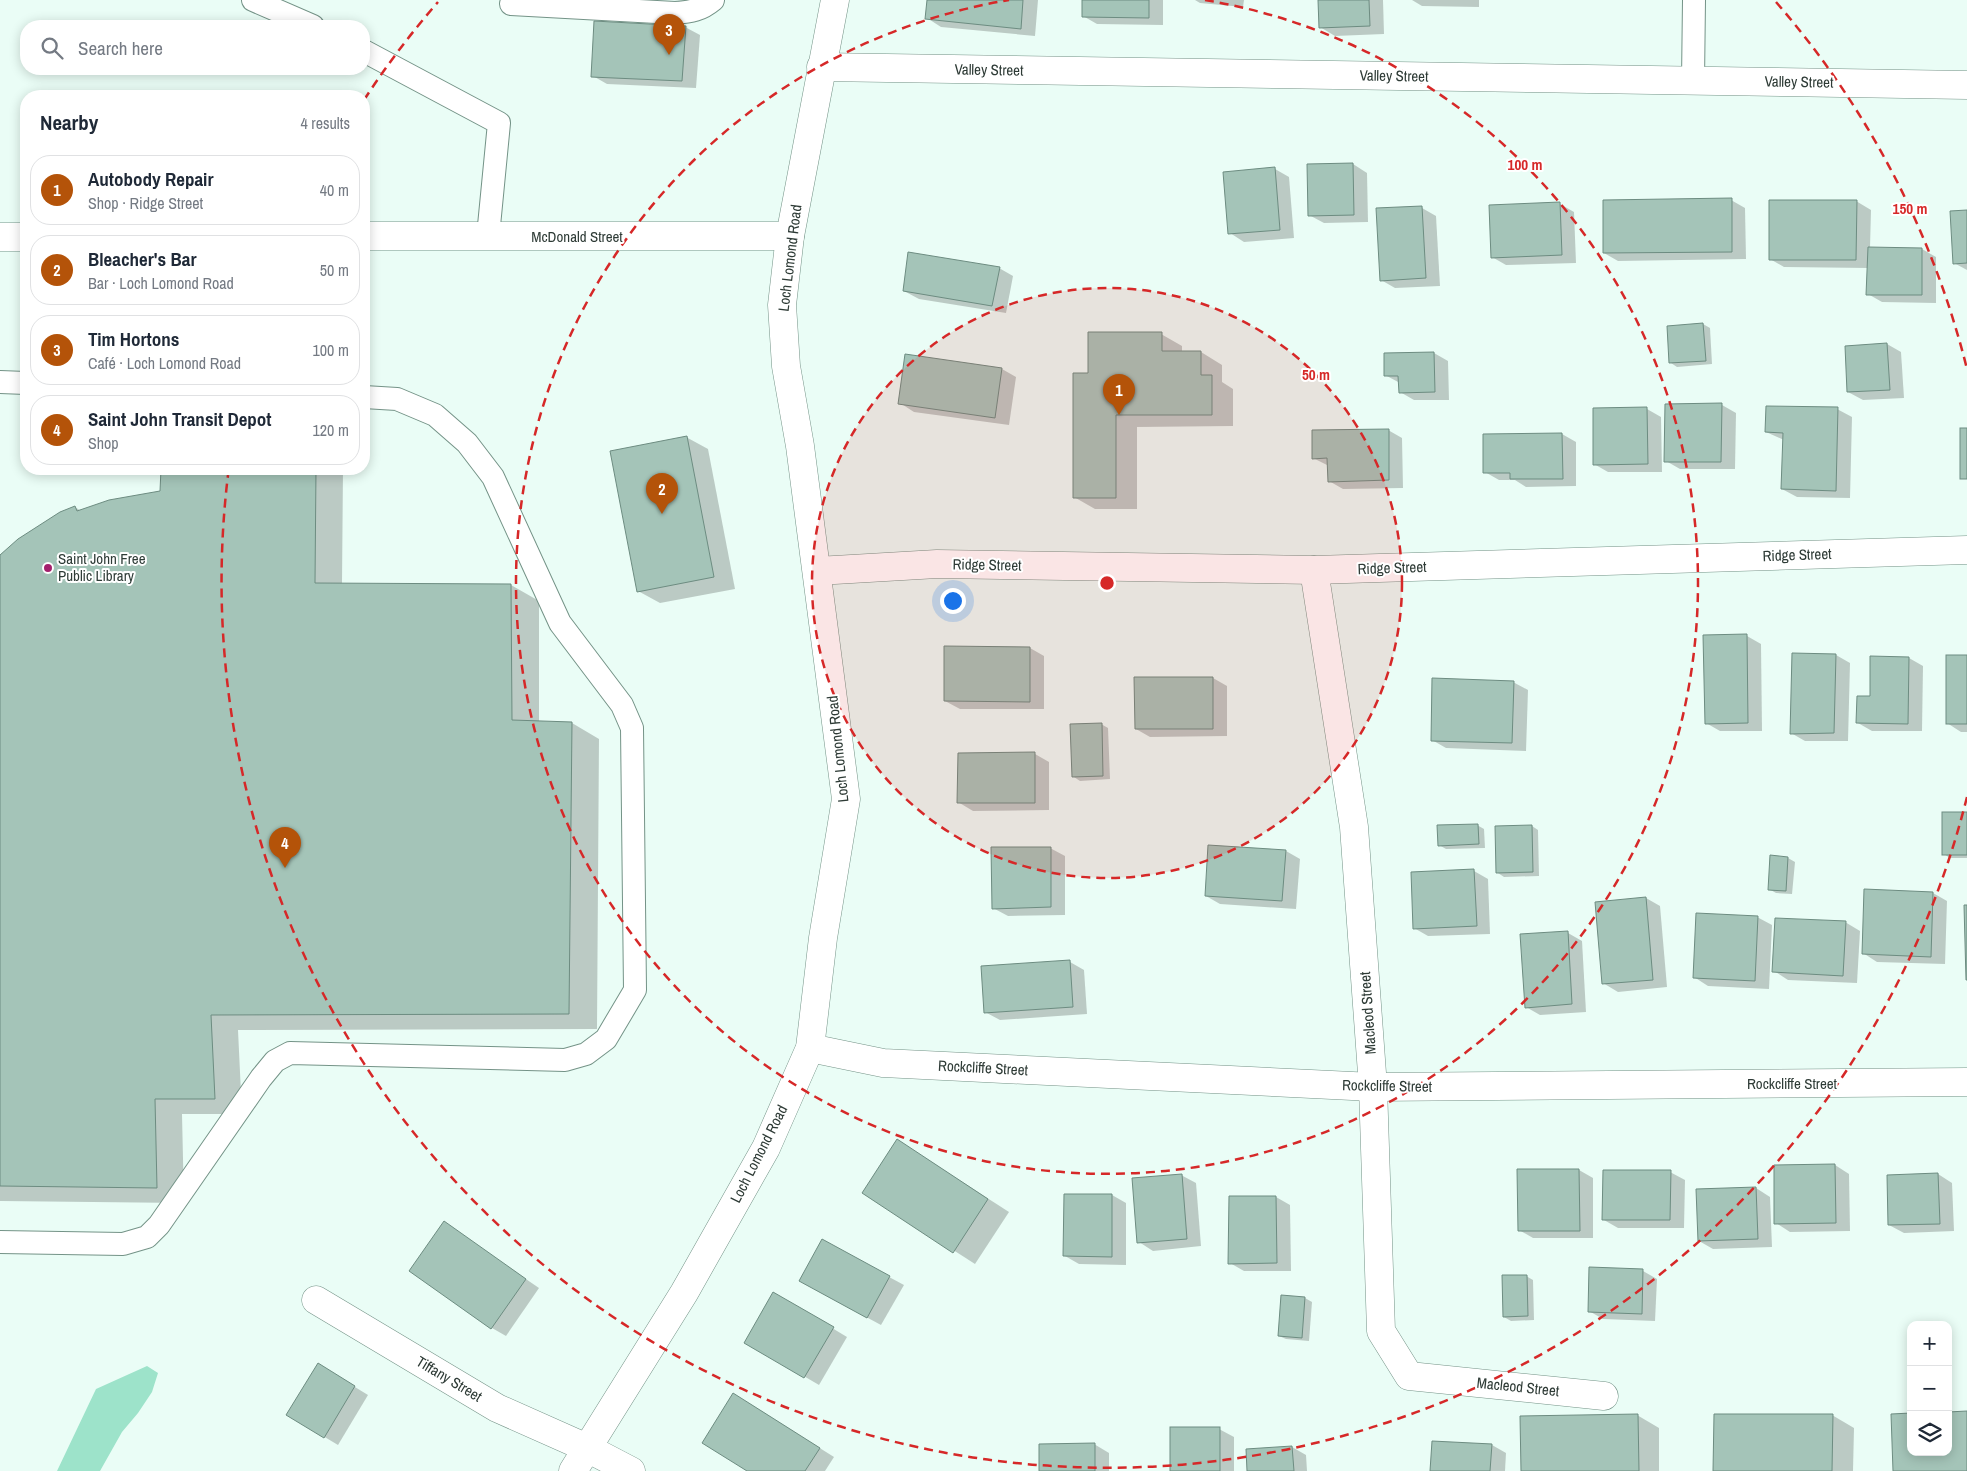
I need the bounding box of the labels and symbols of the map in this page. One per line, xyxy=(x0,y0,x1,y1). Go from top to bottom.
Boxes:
pin: 3 xyxy=(653,14,685,55)
street label: Valley Street xyxy=(954,58,1024,81)
street label: Valley Street xyxy=(1359,64,1429,87)
street label: Valley Street xyxy=(1764,70,1834,93)
text: 100 m xyxy=(1508,154,1542,175)
text: 150 m xyxy=(1893,198,1927,219)
street label: Loch Lomond Road xyxy=(773,203,806,312)
street label: McDonald Street xyxy=(531,226,623,247)
text: 50 m xyxy=(1302,364,1330,385)
pin: 1 xyxy=(1103,374,1135,415)
pin: 2 xyxy=(646,473,678,514)
street label: Ridge Street xyxy=(1762,543,1832,566)
place label: Saint John Free Public Library xyxy=(58,548,146,586)
street label: Ridge Street xyxy=(952,553,1022,576)
street label: Ridge Street xyxy=(1357,556,1427,579)
marker: Saint John Free Public Library xyxy=(42,562,54,574)
centre of rings xyxy=(1098,574,1116,592)
your location xyxy=(940,588,966,614)
street label: Loch Lomond Road xyxy=(821,695,854,804)
pin: 4 xyxy=(269,827,301,868)
street label: Macleod Street xyxy=(1354,970,1381,1055)
street label: Rockcliffe Street xyxy=(938,1055,1029,1080)
street label: Rockcliffe Street xyxy=(1747,1073,1838,1094)
street label: Rockcliffe Street xyxy=(1342,1074,1433,1097)
street label: Loch Lomond Road xyxy=(725,1101,792,1206)
street label: Tiffany Street xyxy=(412,1351,487,1407)
street label: Macleod Street xyxy=(1476,1372,1561,1401)

